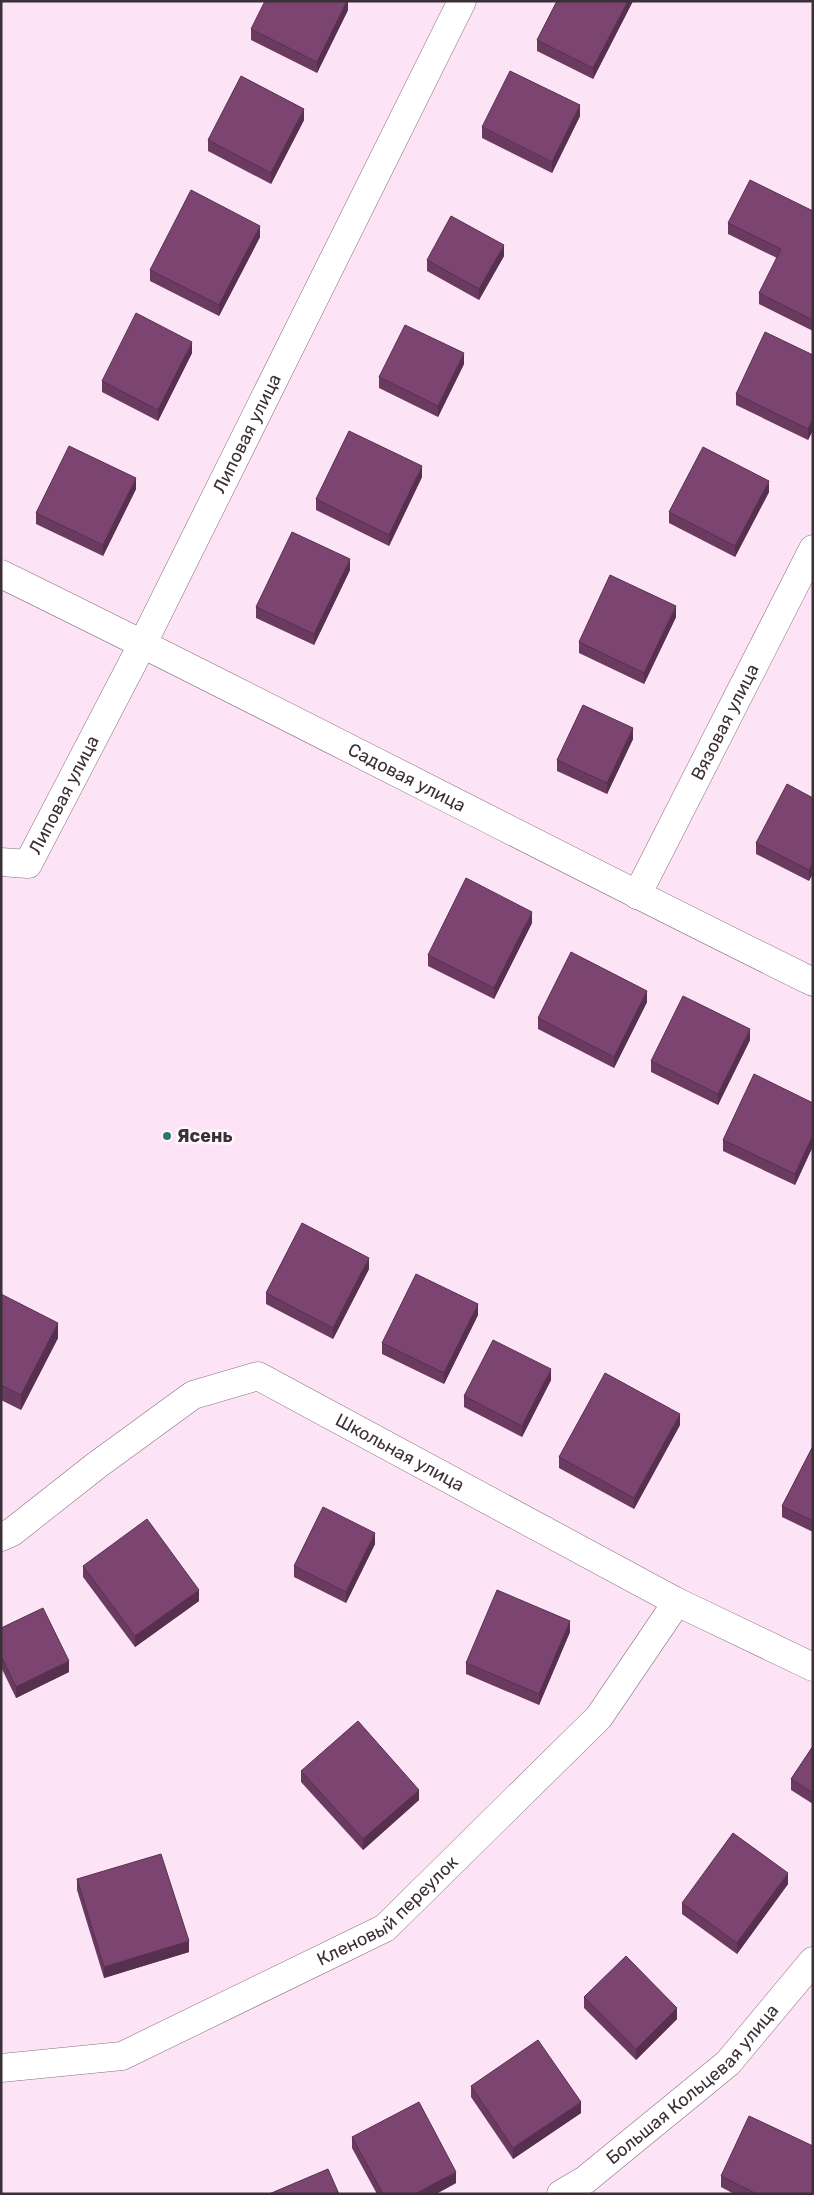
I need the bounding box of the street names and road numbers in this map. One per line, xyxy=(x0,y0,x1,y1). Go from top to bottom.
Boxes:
street label: Липовая улица xyxy=(208,370,286,497)
street label: Вязовая улица xyxy=(686,660,764,784)
street label: Липовая улица xyxy=(24,732,104,858)
street label: Садовая улица xyxy=(344,738,469,817)
street label: Школьная улица xyxy=(332,1409,468,1496)
street label: Кленовый переулок xyxy=(313,1851,463,1970)
street label: Большая Кольцевая улица xyxy=(602,2000,783,2169)

